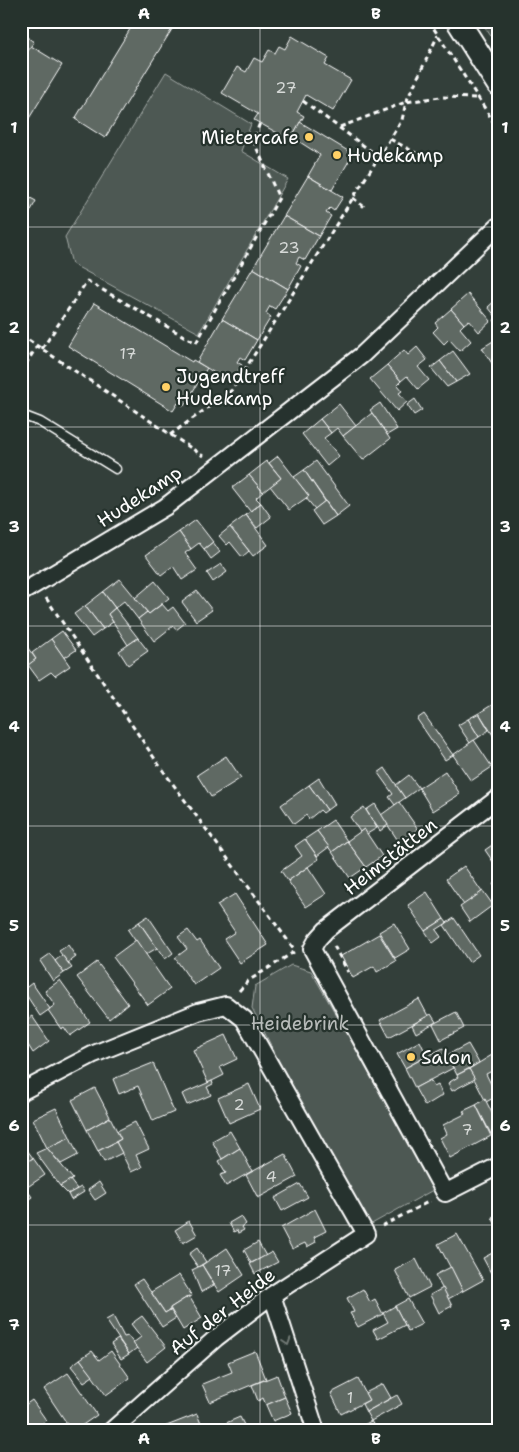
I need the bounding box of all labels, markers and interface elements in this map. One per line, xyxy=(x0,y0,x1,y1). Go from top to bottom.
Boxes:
text: A xyxy=(138,3,150,24)
text: B xyxy=(371,3,381,24)
house number: 27 xyxy=(275,77,297,98)
text: 1 xyxy=(10,117,18,138)
text: 1 xyxy=(501,117,509,138)
place label: Mietercafe xyxy=(201,125,299,150)
marker: Mietercafe xyxy=(303,131,315,143)
place label: Hudekamp xyxy=(347,143,443,168)
marker: Hudekamp xyxy=(331,149,343,161)
house number: 23 xyxy=(278,237,300,258)
text: 2 xyxy=(8,317,20,338)
text: 2 xyxy=(499,317,511,338)
house number: 17 xyxy=(119,343,137,364)
place label: Jugendtreff Hudekamp xyxy=(176,364,285,411)
marker: Jugendtreff Hudekamp xyxy=(160,381,172,393)
street label: Hudekamp xyxy=(92,460,187,533)
text: 3 xyxy=(8,516,20,537)
text: 3 xyxy=(499,516,511,537)
text: 4 xyxy=(8,716,20,737)
text: 4 xyxy=(499,716,511,737)
street label: Heimstätten xyxy=(339,812,442,901)
text: 5 xyxy=(9,915,19,936)
text: 5 xyxy=(500,915,510,936)
park label: Heidebrink xyxy=(251,1011,349,1036)
place label: Salon xyxy=(421,1045,472,1070)
marker: Salon xyxy=(405,1051,417,1063)
house number: 2 xyxy=(233,1094,245,1115)
text: 6 xyxy=(8,1115,20,1136)
text: 6 xyxy=(499,1115,511,1136)
house number: 7 xyxy=(461,1119,473,1140)
house number: 4 xyxy=(265,1166,277,1187)
house number: 17 xyxy=(214,1260,232,1281)
street label: Auf der Heide xyxy=(164,1262,280,1361)
text: 7 xyxy=(8,1314,20,1335)
text: 7 xyxy=(499,1314,511,1335)
one-way arrow xyxy=(281,1337,291,1345)
house number: 1 xyxy=(347,1387,353,1408)
text: A xyxy=(138,1428,150,1449)
text: B xyxy=(371,1428,381,1449)

